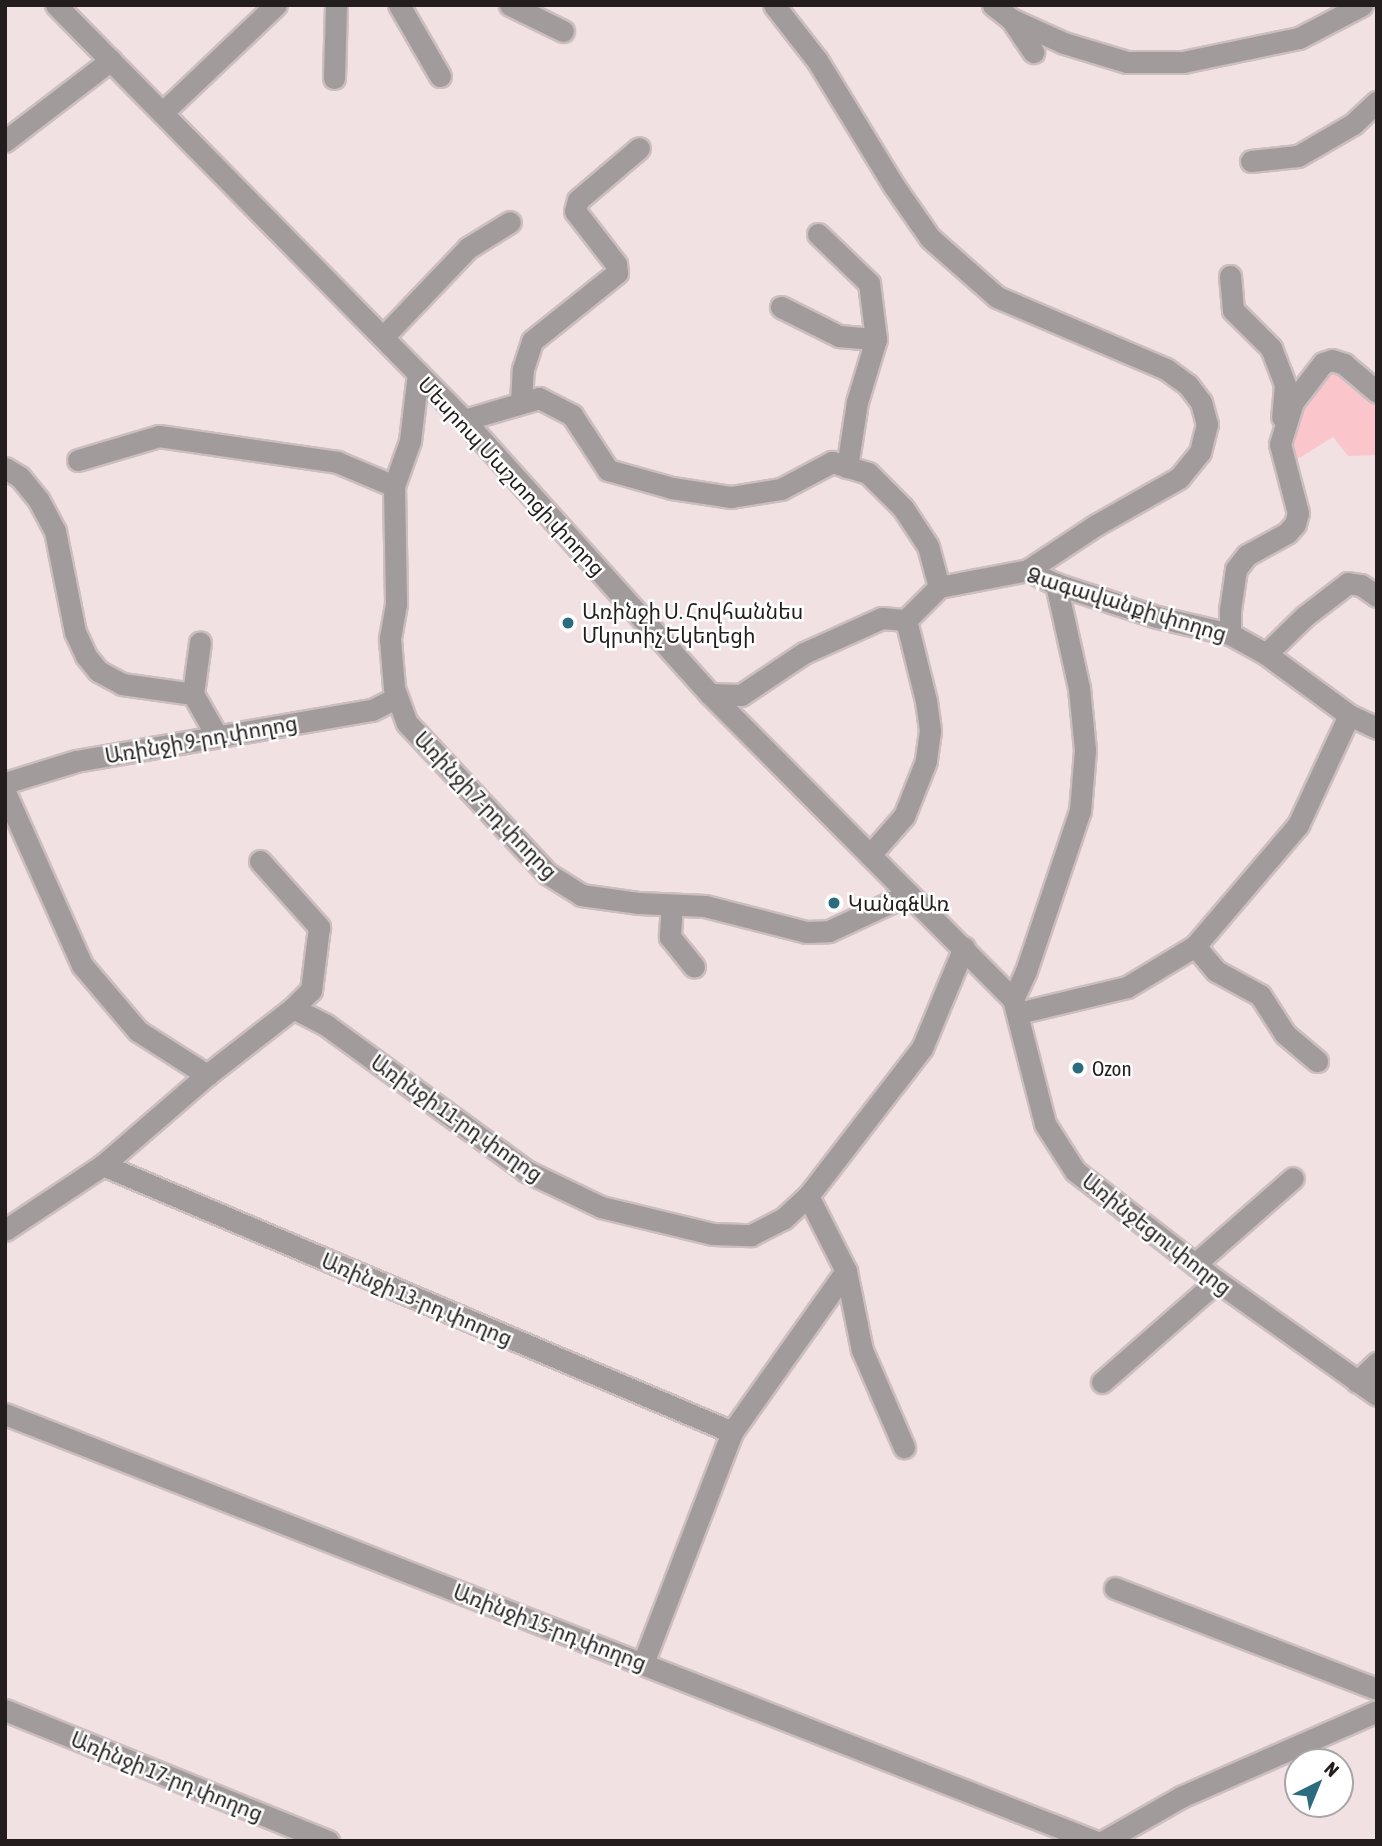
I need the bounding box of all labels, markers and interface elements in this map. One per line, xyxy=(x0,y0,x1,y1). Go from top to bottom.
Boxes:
street label: Մեսրոպ Մաշտոցի փողոց xyxy=(413,371,611,581)
street label: Ձագավանքի փողոց xyxy=(1024,562,1230,646)
place label: Առինջի Ս. Հովհաննես Մկրտիչ Եկեղեցի xyxy=(582,598,803,648)
marker: Առինջի Ս. Հովհաննես Մկրտիչ Եկեղեցի xyxy=(560,615,576,631)
street label: Առինջի 9-րդ փողոց xyxy=(103,710,299,768)
street label: Առինջի 7-րդ փողոց xyxy=(409,726,563,884)
place label: Կանգ&Առ xyxy=(848,890,950,916)
marker: Կանգ&Առ xyxy=(826,895,842,911)
street label: Առինջի 11-րդ փողոց xyxy=(366,1049,548,1187)
place label: Ozon xyxy=(1092,1055,1132,1081)
marker: Ozon xyxy=(1070,1060,1086,1076)
street label: Առինջեցու փողոց xyxy=(1077,1168,1237,1300)
street label: Առինջի 13-րդ փողոց xyxy=(318,1247,516,1351)
street label: Առինջի 15-րդ փողոց xyxy=(450,1579,650,1675)
street label: Առինջի 17-րդ փողոց xyxy=(67,1726,267,1826)
north arrow xyxy=(1284,1748,1354,1818)
text: N xyxy=(1320,1757,1344,1781)

